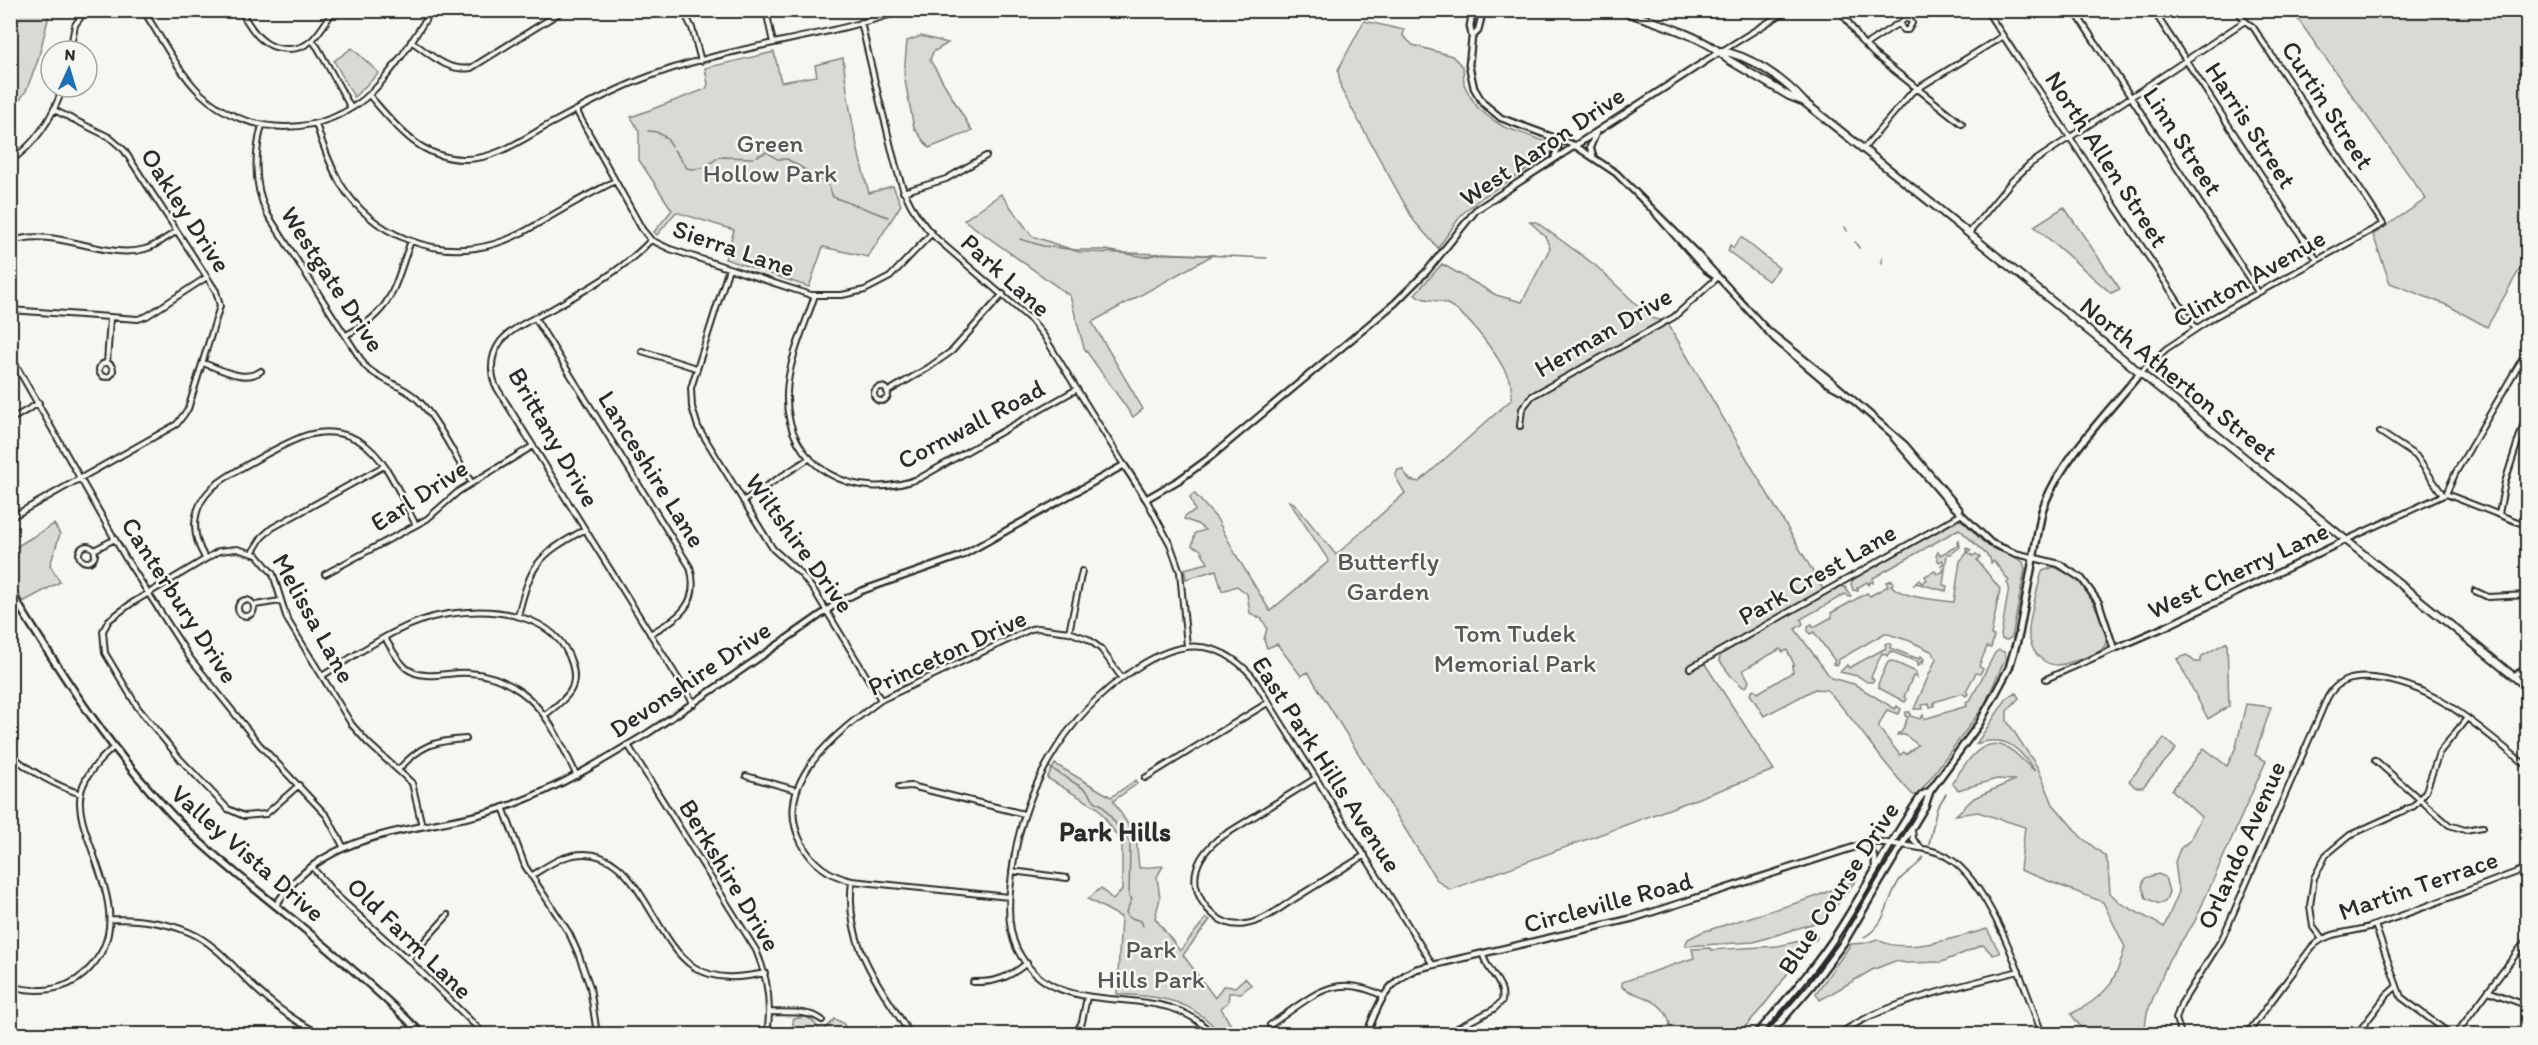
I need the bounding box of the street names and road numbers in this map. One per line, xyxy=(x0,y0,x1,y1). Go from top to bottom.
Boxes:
street label: Curtin Street xyxy=(2275,35,2382,176)
street label: Harris Street xyxy=(2198,56,2304,195)
street label: North Allen Street xyxy=(2038,65,2176,253)
street label: West Aaron Drive xyxy=(1453,79,1631,213)
street label: Linn Street xyxy=(2136,81,2230,202)
street label: Oakley Drive xyxy=(134,142,238,278)
street label: Westgate Drive xyxy=(274,200,392,358)
street label: Sierra Lane xyxy=(669,212,799,284)
street label: Clinton Avenue xyxy=(2167,221,2331,335)
street label: Park Lane xyxy=(954,226,1058,324)
street label: Herman Drive xyxy=(1528,280,1678,384)
street label: North Atherton Street xyxy=(2074,289,2285,469)
street label: Brittany Drive xyxy=(501,362,607,512)
street label: Cornwall Road xyxy=(892,372,1050,476)
street label: Lanceshire Lane xyxy=(591,385,713,553)
street label: Earl Drive xyxy=(364,452,474,538)
street label: Wiltshire Drive xyxy=(739,467,861,619)
street label: Canterbury Drive xyxy=(114,511,246,689)
street label: West Cherry Lane xyxy=(2143,514,2333,626)
street label: Park Crest Lane xyxy=(1732,516,1902,632)
street label: Melissa Lane xyxy=(265,548,363,688)
street label: Princeton Drive xyxy=(863,601,1031,703)
street label: Devonshire Drive xyxy=(603,613,777,745)
street label: East Park Hills Avenue xyxy=(1245,650,1409,878)
street label: Orlando Avenue xyxy=(2190,756,2292,934)
street label: Valley Vista Drive xyxy=(164,777,332,929)
street label: Berkshire Drive xyxy=(672,793,788,957)
street label: Blue Course Drive xyxy=(1770,796,1906,980)
street label: Martin Terrace xyxy=(2334,843,2502,927)
street label: Circleville Road xyxy=(1520,864,1697,940)
street label: Old Farm Lane xyxy=(341,870,479,1006)

